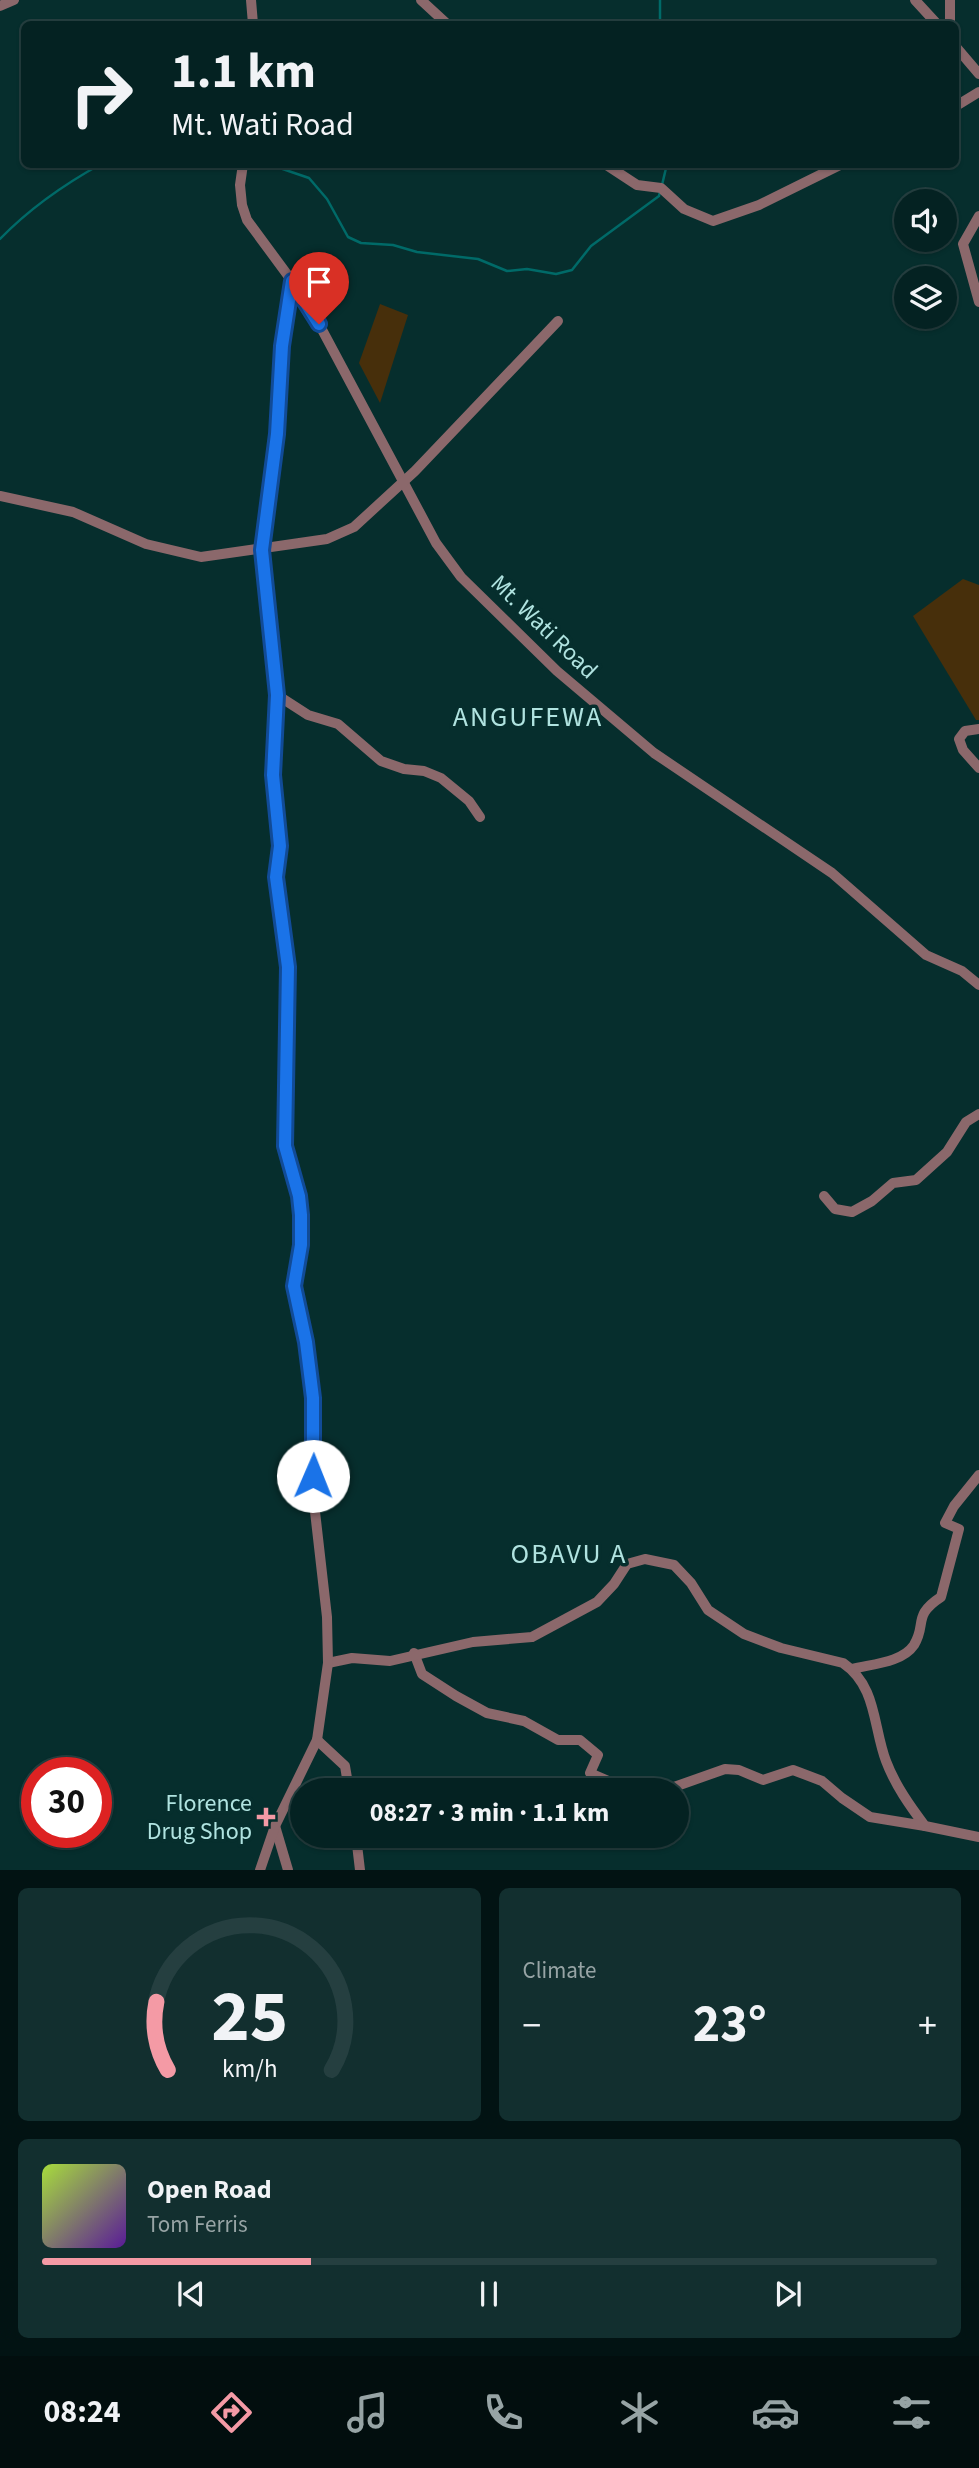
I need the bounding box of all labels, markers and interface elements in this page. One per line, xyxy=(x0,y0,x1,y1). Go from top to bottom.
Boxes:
text: 1.1 km xyxy=(171,37,316,107)
icon: right xyxy=(56,49,147,140)
text: Mt. Wati Road xyxy=(171,102,354,148)
map controls xyxy=(894,189,957,329)
button: sound xyxy=(894,189,957,252)
pin xyxy=(289,252,349,324)
icon: arrive xyxy=(300,263,338,301)
button: layers xyxy=(894,266,957,329)
street label: Mt. Wati Road xyxy=(483,567,605,687)
district label: ANGUFEWA xyxy=(453,697,603,737)
position arrow xyxy=(276,1439,350,1513)
district label: OBAVU A xyxy=(511,1534,627,1574)
speed limit sign: 30 xyxy=(21,1757,112,1848)
place label: Florence Drug Shop xyxy=(147,1786,252,1849)
text: 08:27 · 3 min · 1.1 km xyxy=(370,1794,609,1831)
marker: Florence Drug Shop xyxy=(258,1809,274,1825)
text: Climate xyxy=(523,1954,596,1987)
text: 25 xyxy=(211,1966,288,2070)
text: 23° xyxy=(693,1988,767,2062)
text: − xyxy=(523,1999,541,2053)
text: + xyxy=(918,1999,937,2053)
text: km/h xyxy=(222,2051,277,2087)
text: Open Road xyxy=(147,2171,272,2208)
text: Tom Ferris xyxy=(147,2208,248,2241)
icon: previous xyxy=(172,2275,210,2313)
icon: pause xyxy=(470,2275,508,2313)
icon: next xyxy=(769,2275,807,2313)
icon: directions xyxy=(207,2388,256,2437)
icon: music xyxy=(343,2388,392,2437)
icon: phone xyxy=(479,2388,528,2437)
icon: climate xyxy=(615,2388,664,2437)
icon: car xyxy=(751,2388,800,2437)
icon: filters xyxy=(887,2388,936,2437)
text: 08:24 xyxy=(43,2389,121,2435)

